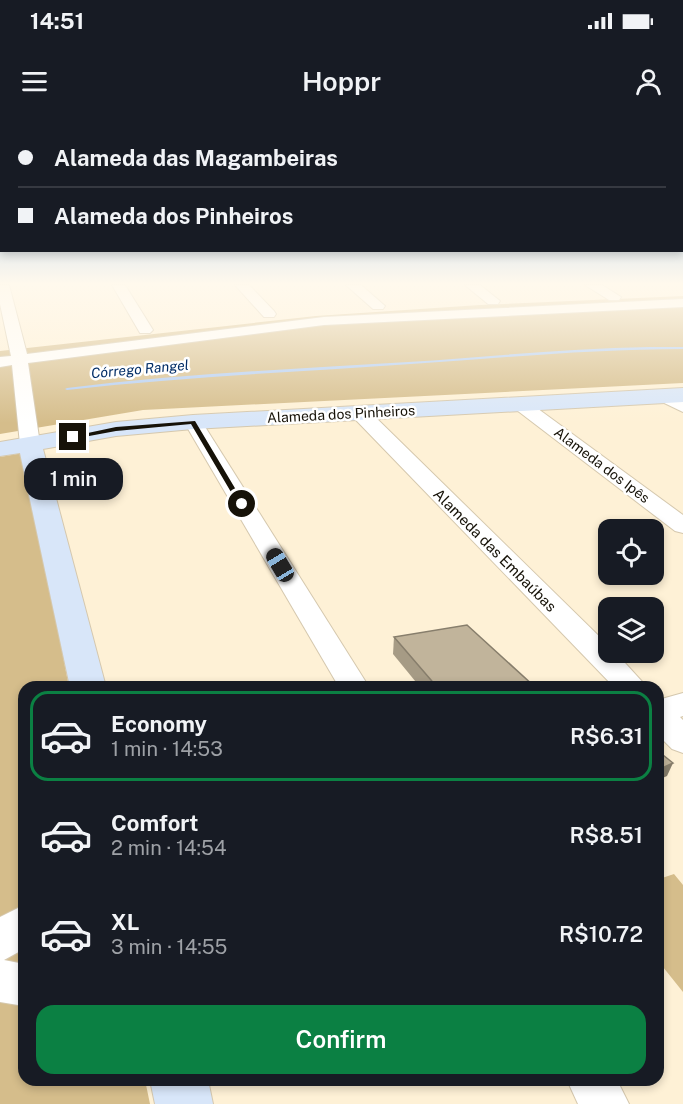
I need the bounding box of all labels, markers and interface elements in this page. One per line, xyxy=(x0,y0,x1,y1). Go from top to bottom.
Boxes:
text: 14:51 xyxy=(30,8,84,34)
icon: menu xyxy=(18,65,51,98)
text: Hoppr xyxy=(302,65,381,97)
icon: person xyxy=(632,65,665,98)
text: Alameda das Magambeiras xyxy=(54,145,338,171)
text: Alameda dos Pinheiros xyxy=(54,203,293,229)
water label: Córrego Rangel xyxy=(90,357,190,381)
street label: Alameda dos Pinheiros xyxy=(267,402,415,426)
route end xyxy=(59,423,86,450)
street label: Alameda dos Ipês xyxy=(551,424,653,506)
callout: 1 min xyxy=(23,458,122,500)
text: 1 min xyxy=(50,467,97,491)
street label: Alameda das Embaúbas xyxy=(430,485,560,615)
route start xyxy=(228,490,255,517)
map controls xyxy=(598,519,664,663)
button: locate xyxy=(598,519,664,585)
car xyxy=(263,545,297,585)
button: layers xyxy=(598,597,664,663)
icon: car xyxy=(39,709,93,763)
text: Economy xyxy=(111,711,207,737)
text: R$6.31 xyxy=(570,723,643,749)
text: 1 min · 14:53 xyxy=(111,737,223,761)
icon: car xyxy=(39,808,93,862)
text: Comfort xyxy=(111,810,198,836)
text: R$8.51 xyxy=(569,822,643,848)
text: 2 min · 14:54 xyxy=(111,836,226,860)
icon: car xyxy=(39,907,93,961)
text: XL xyxy=(111,909,139,935)
text: R$10.72 xyxy=(559,921,643,947)
text: 3 min · 14:55 xyxy=(111,935,227,959)
button: Confirm xyxy=(36,1005,646,1074)

